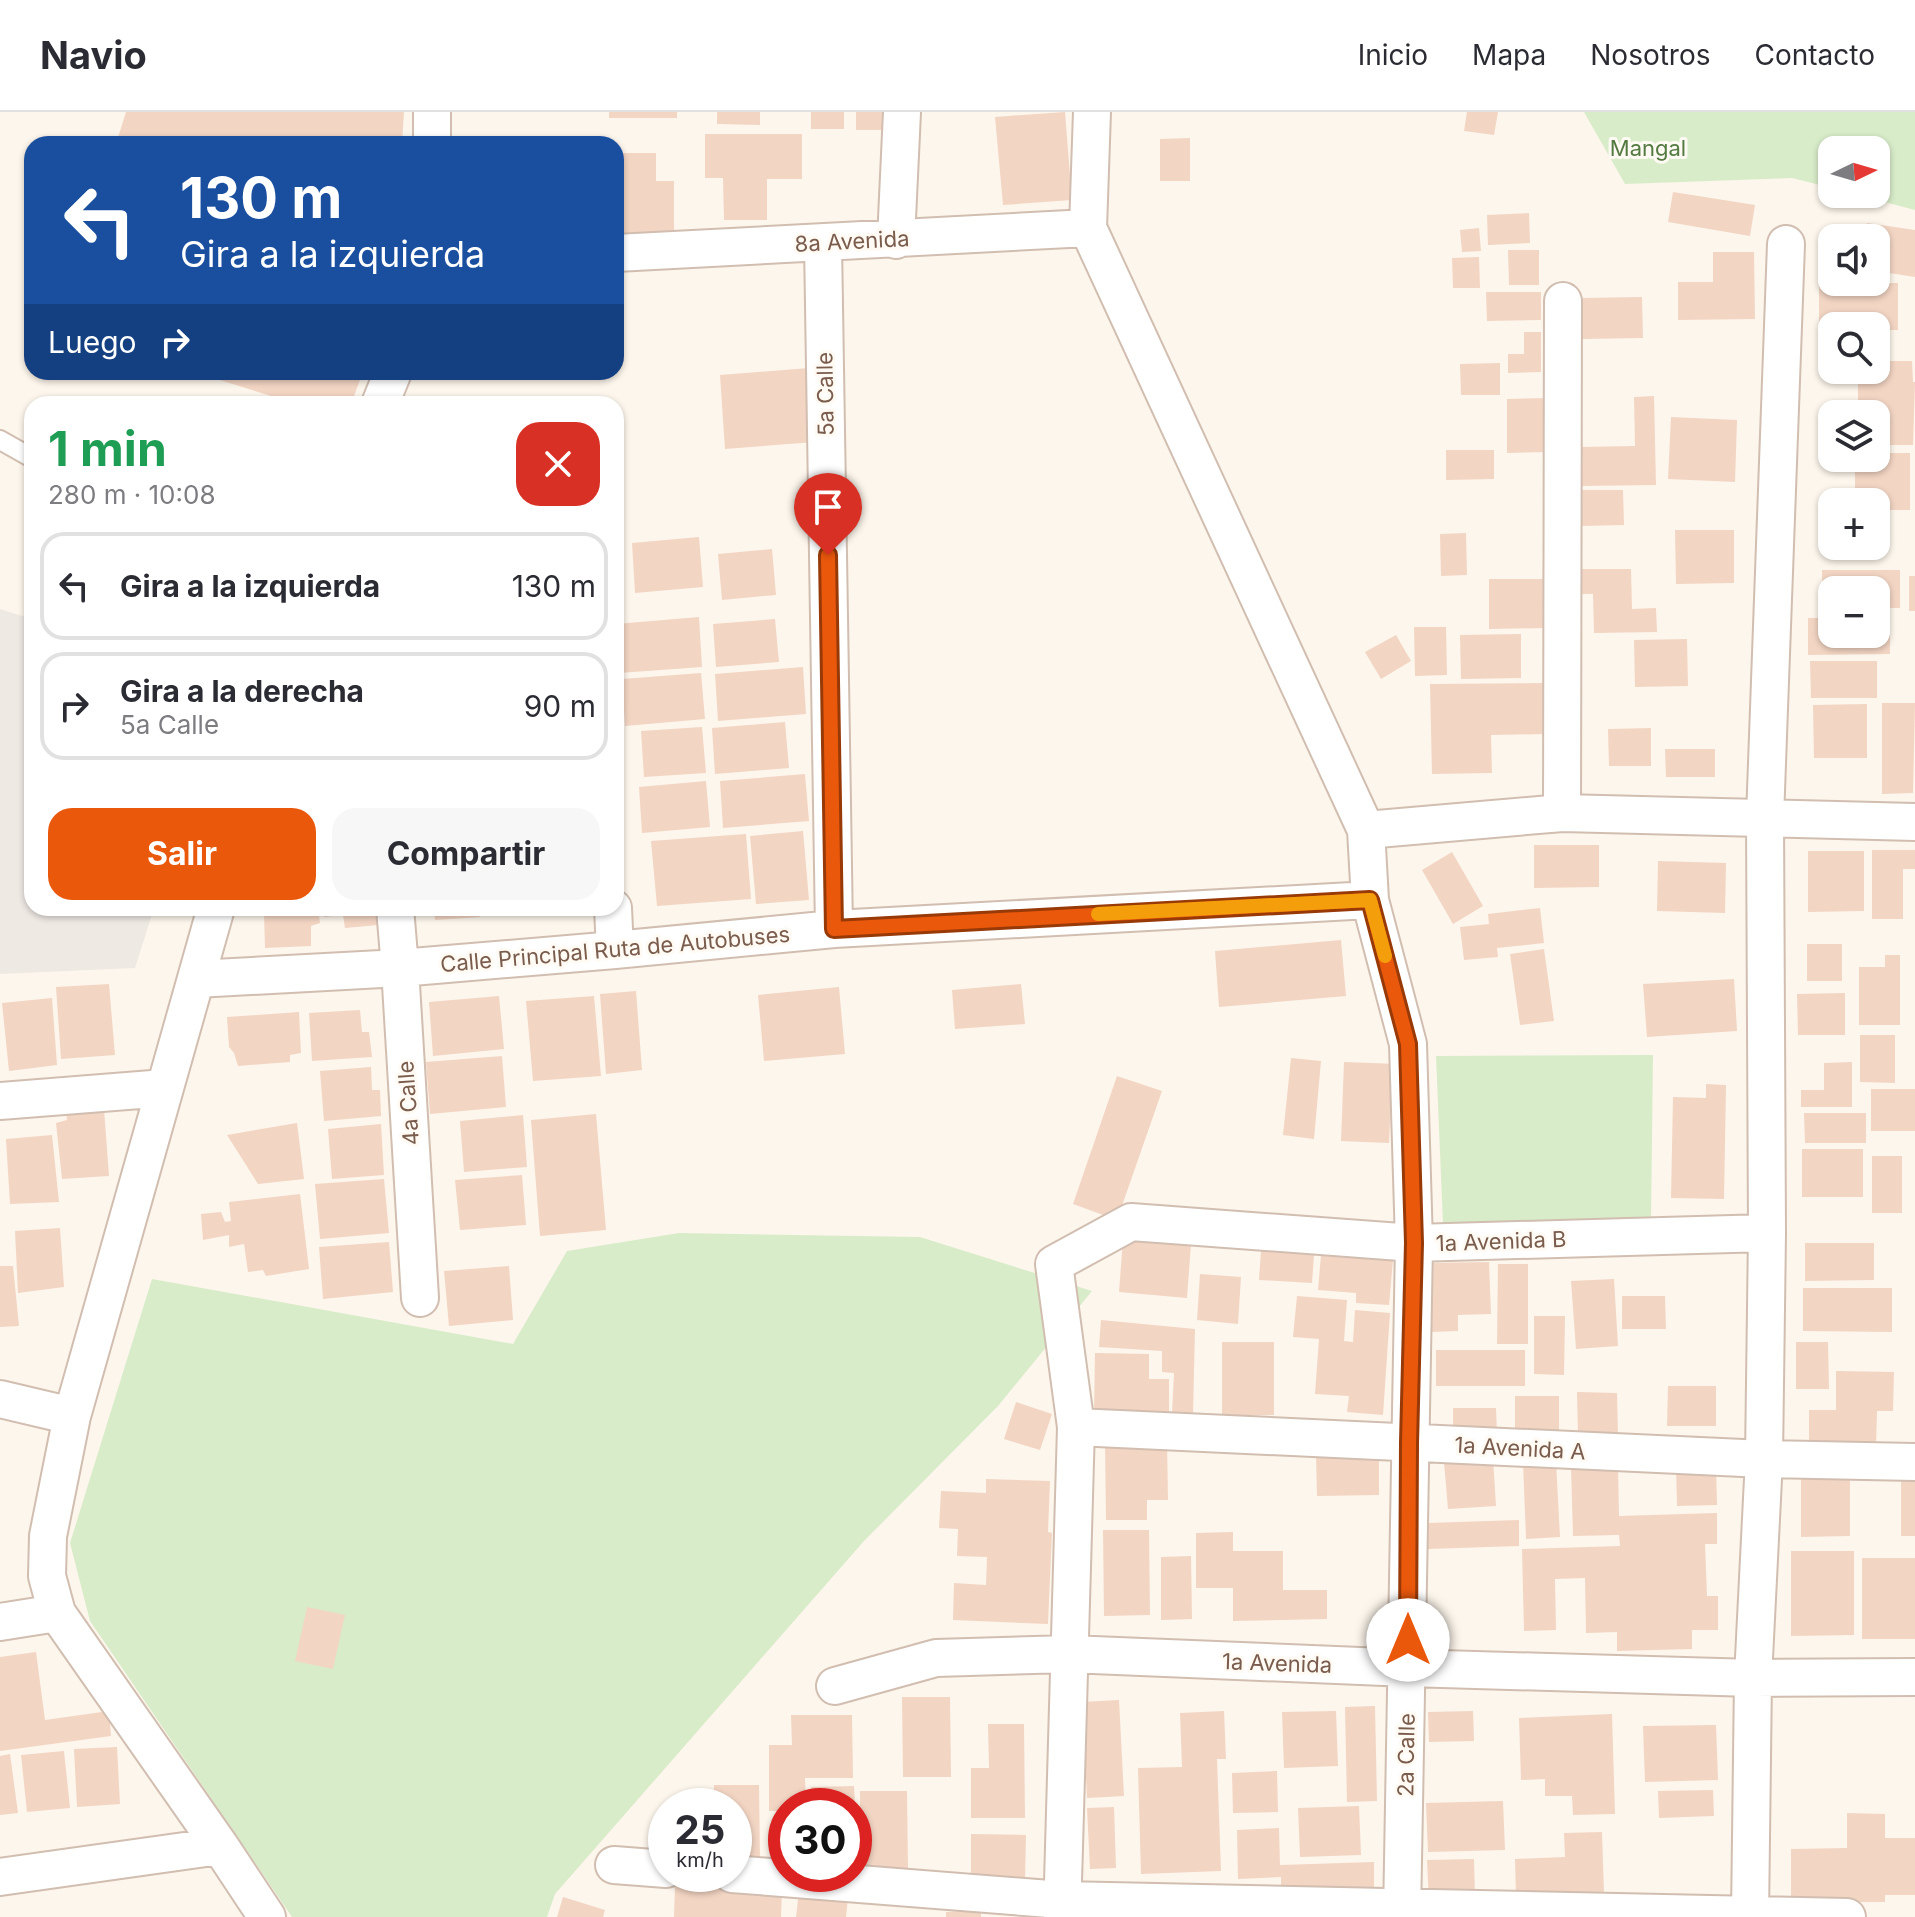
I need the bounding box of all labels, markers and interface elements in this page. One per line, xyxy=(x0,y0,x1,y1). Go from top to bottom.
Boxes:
text: Navio xyxy=(40,32,147,78)
text: Inicio xyxy=(1358,38,1428,72)
text: Mapa xyxy=(1472,38,1546,72)
text: Nosotros xyxy=(1590,38,1711,72)
text: Contacto xyxy=(1755,38,1875,72)
park label: Mangal xyxy=(1610,135,1686,161)
north arrow xyxy=(1818,136,1890,208)
map controls xyxy=(1818,136,1890,648)
text: 130 m xyxy=(180,164,342,232)
icon: left xyxy=(48,168,152,272)
button: sound xyxy=(1818,224,1890,296)
street label: 8a Avenida xyxy=(794,225,910,257)
text: Gira a la izquierda xyxy=(180,232,485,276)
button: search xyxy=(1818,312,1890,384)
icon: right xyxy=(153,320,197,364)
text: Luego xyxy=(48,324,137,360)
street label: 5a Calle xyxy=(811,352,839,436)
button: layers xyxy=(1818,400,1890,472)
text: 1 min xyxy=(48,419,167,478)
button: close xyxy=(516,422,600,506)
pin xyxy=(794,473,862,555)
text: 280 m · 10:08 xyxy=(48,479,216,510)
icon: arrive xyxy=(806,485,850,529)
button: + xyxy=(1818,488,1890,560)
icon: left xyxy=(52,564,96,608)
text: Gira a la izquierda xyxy=(120,568,380,604)
text: 130 m xyxy=(512,568,596,604)
button: − xyxy=(1818,576,1890,648)
text: Gira a la derecha xyxy=(120,673,364,709)
icon: right xyxy=(52,684,96,728)
text: 90 m xyxy=(524,688,596,724)
text: 5a Calle xyxy=(120,709,219,740)
button: Salir xyxy=(48,808,316,900)
button: Compartir xyxy=(332,808,600,900)
street label: Calle Principal Ruta de Autobuses xyxy=(439,921,791,977)
street label: 4a Calle xyxy=(392,1060,424,1146)
street label: 1a Avenida B xyxy=(1435,1226,1567,1256)
street label: 1a Avenida A xyxy=(1454,1432,1586,1464)
position arrow xyxy=(1366,1598,1450,1682)
street label: 1a Avenida xyxy=(1222,1648,1332,1678)
street label: 2a Calle xyxy=(1392,1713,1420,1797)
speed limit sign: 30 xyxy=(768,1788,872,1892)
text: 25 xyxy=(675,1805,725,1854)
text: km/h xyxy=(676,1848,724,1872)

